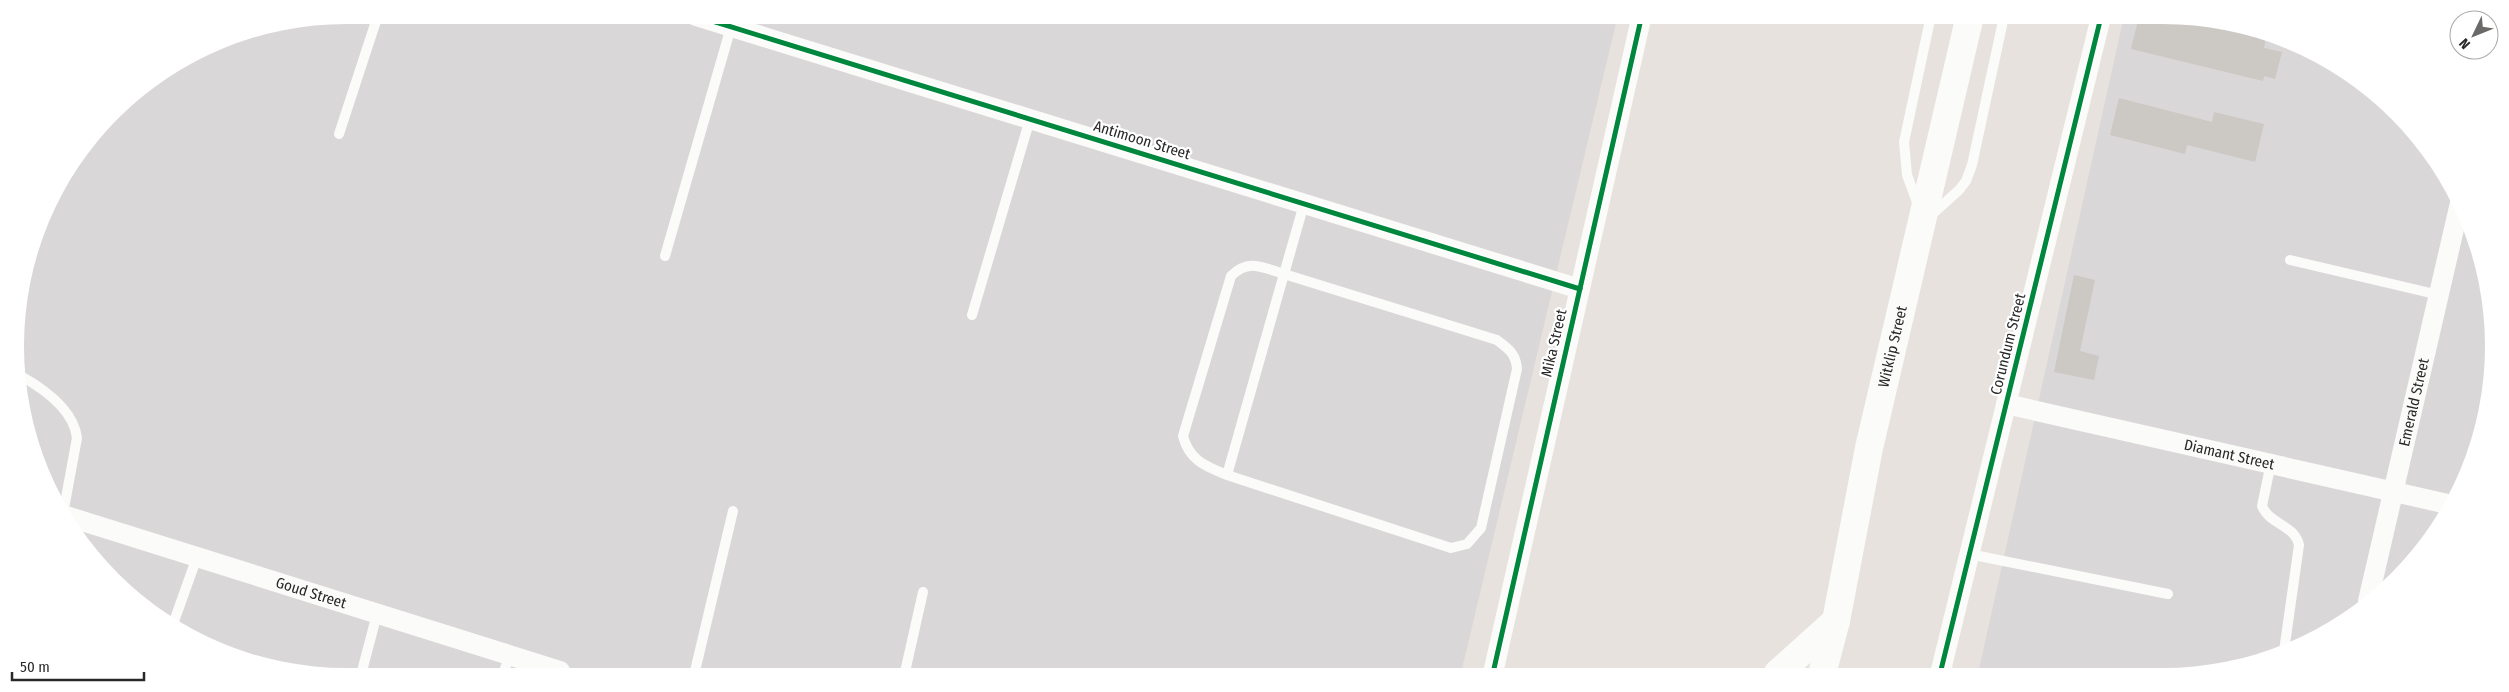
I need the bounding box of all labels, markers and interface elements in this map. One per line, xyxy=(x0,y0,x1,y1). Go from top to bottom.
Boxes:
north arrow xyxy=(2449,10,2499,60)
text: N xyxy=(2456,35,2474,52)
street label: Antimoon Street xyxy=(1091,117,1193,163)
street label: Corundum Street xyxy=(1987,291,2029,397)
street label: Witklip Street xyxy=(1874,304,1911,389)
street label: Mika Street xyxy=(1537,307,1571,379)
street label: Emerald Street xyxy=(2395,356,2433,448)
street label: Diamant Street xyxy=(2182,436,2276,474)
street label: Goud Street xyxy=(274,573,349,612)
scale bar xyxy=(12,650,145,682)
text: 50 m xyxy=(20,658,50,676)

